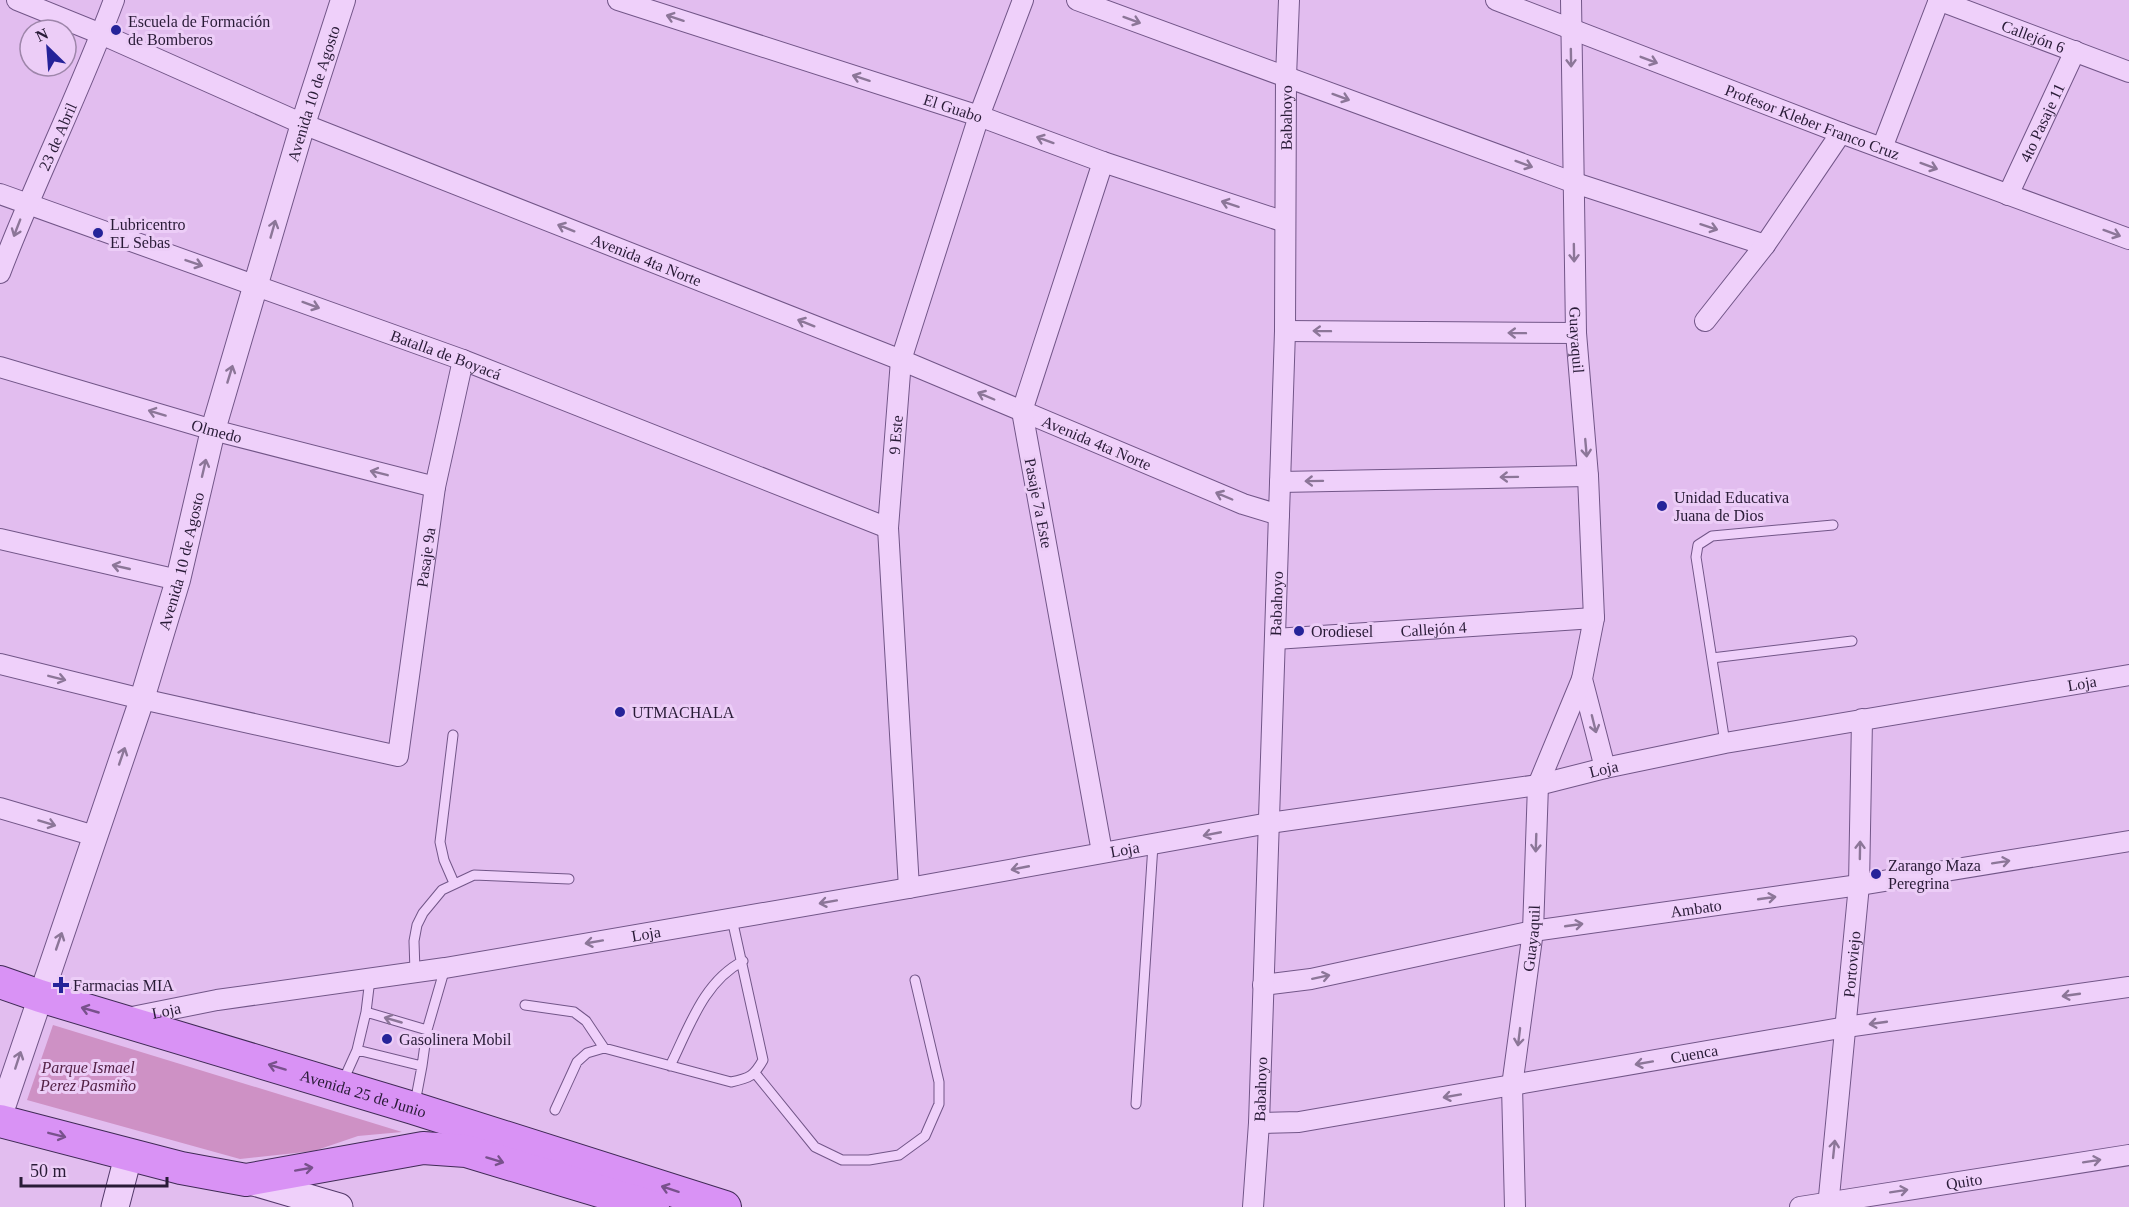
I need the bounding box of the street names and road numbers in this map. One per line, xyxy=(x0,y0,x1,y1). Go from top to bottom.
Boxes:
street label: Callejón 6 xyxy=(1999,17,2067,56)
street label: Avenida 10 de Agosto xyxy=(284,24,343,164)
street label: Profesor Kleber Franco Cruz xyxy=(1723,81,1902,163)
street label: 4to Pasaje 11 xyxy=(2017,81,2068,165)
street label: Babahoyo xyxy=(1278,85,1296,150)
street label: El Guabo xyxy=(921,91,985,126)
street label: 23 de Abril xyxy=(36,100,80,173)
street label: Avenida 4ta Norte xyxy=(589,231,704,289)
street label: Guayaquil xyxy=(1566,307,1587,374)
street label: Batalla de Boyacá xyxy=(388,327,503,383)
street label: Avenida 4ta Norte xyxy=(1039,412,1154,473)
street label: 9 Este xyxy=(886,415,906,455)
street label: Olmedo xyxy=(189,416,244,446)
street label: Pasaje 7a Este xyxy=(1020,457,1056,550)
street label: Avenida 10 de Agosto xyxy=(155,491,207,632)
street label: Pasaje 9a xyxy=(413,527,438,588)
street label: Babahoyo xyxy=(1267,571,1287,636)
street label: Callejón 4 xyxy=(1400,618,1467,640)
street label: Loja xyxy=(2066,673,2098,694)
street label: Loja xyxy=(1587,757,1620,781)
street label: Loja xyxy=(1109,839,1141,861)
street label: Ambato xyxy=(1669,896,1723,921)
street label: Guayaquil xyxy=(1520,904,1543,973)
street label: Loja xyxy=(630,923,662,945)
street label: Portoviejo xyxy=(1840,930,1864,998)
street label: Loja xyxy=(150,999,182,1022)
street label: Cuenca xyxy=(1669,1041,1719,1066)
street label: Babahoyo xyxy=(1251,1057,1271,1122)
street label: Avenida 25 de Junio xyxy=(298,1067,428,1121)
street label: Quito xyxy=(1945,1170,1983,1193)

